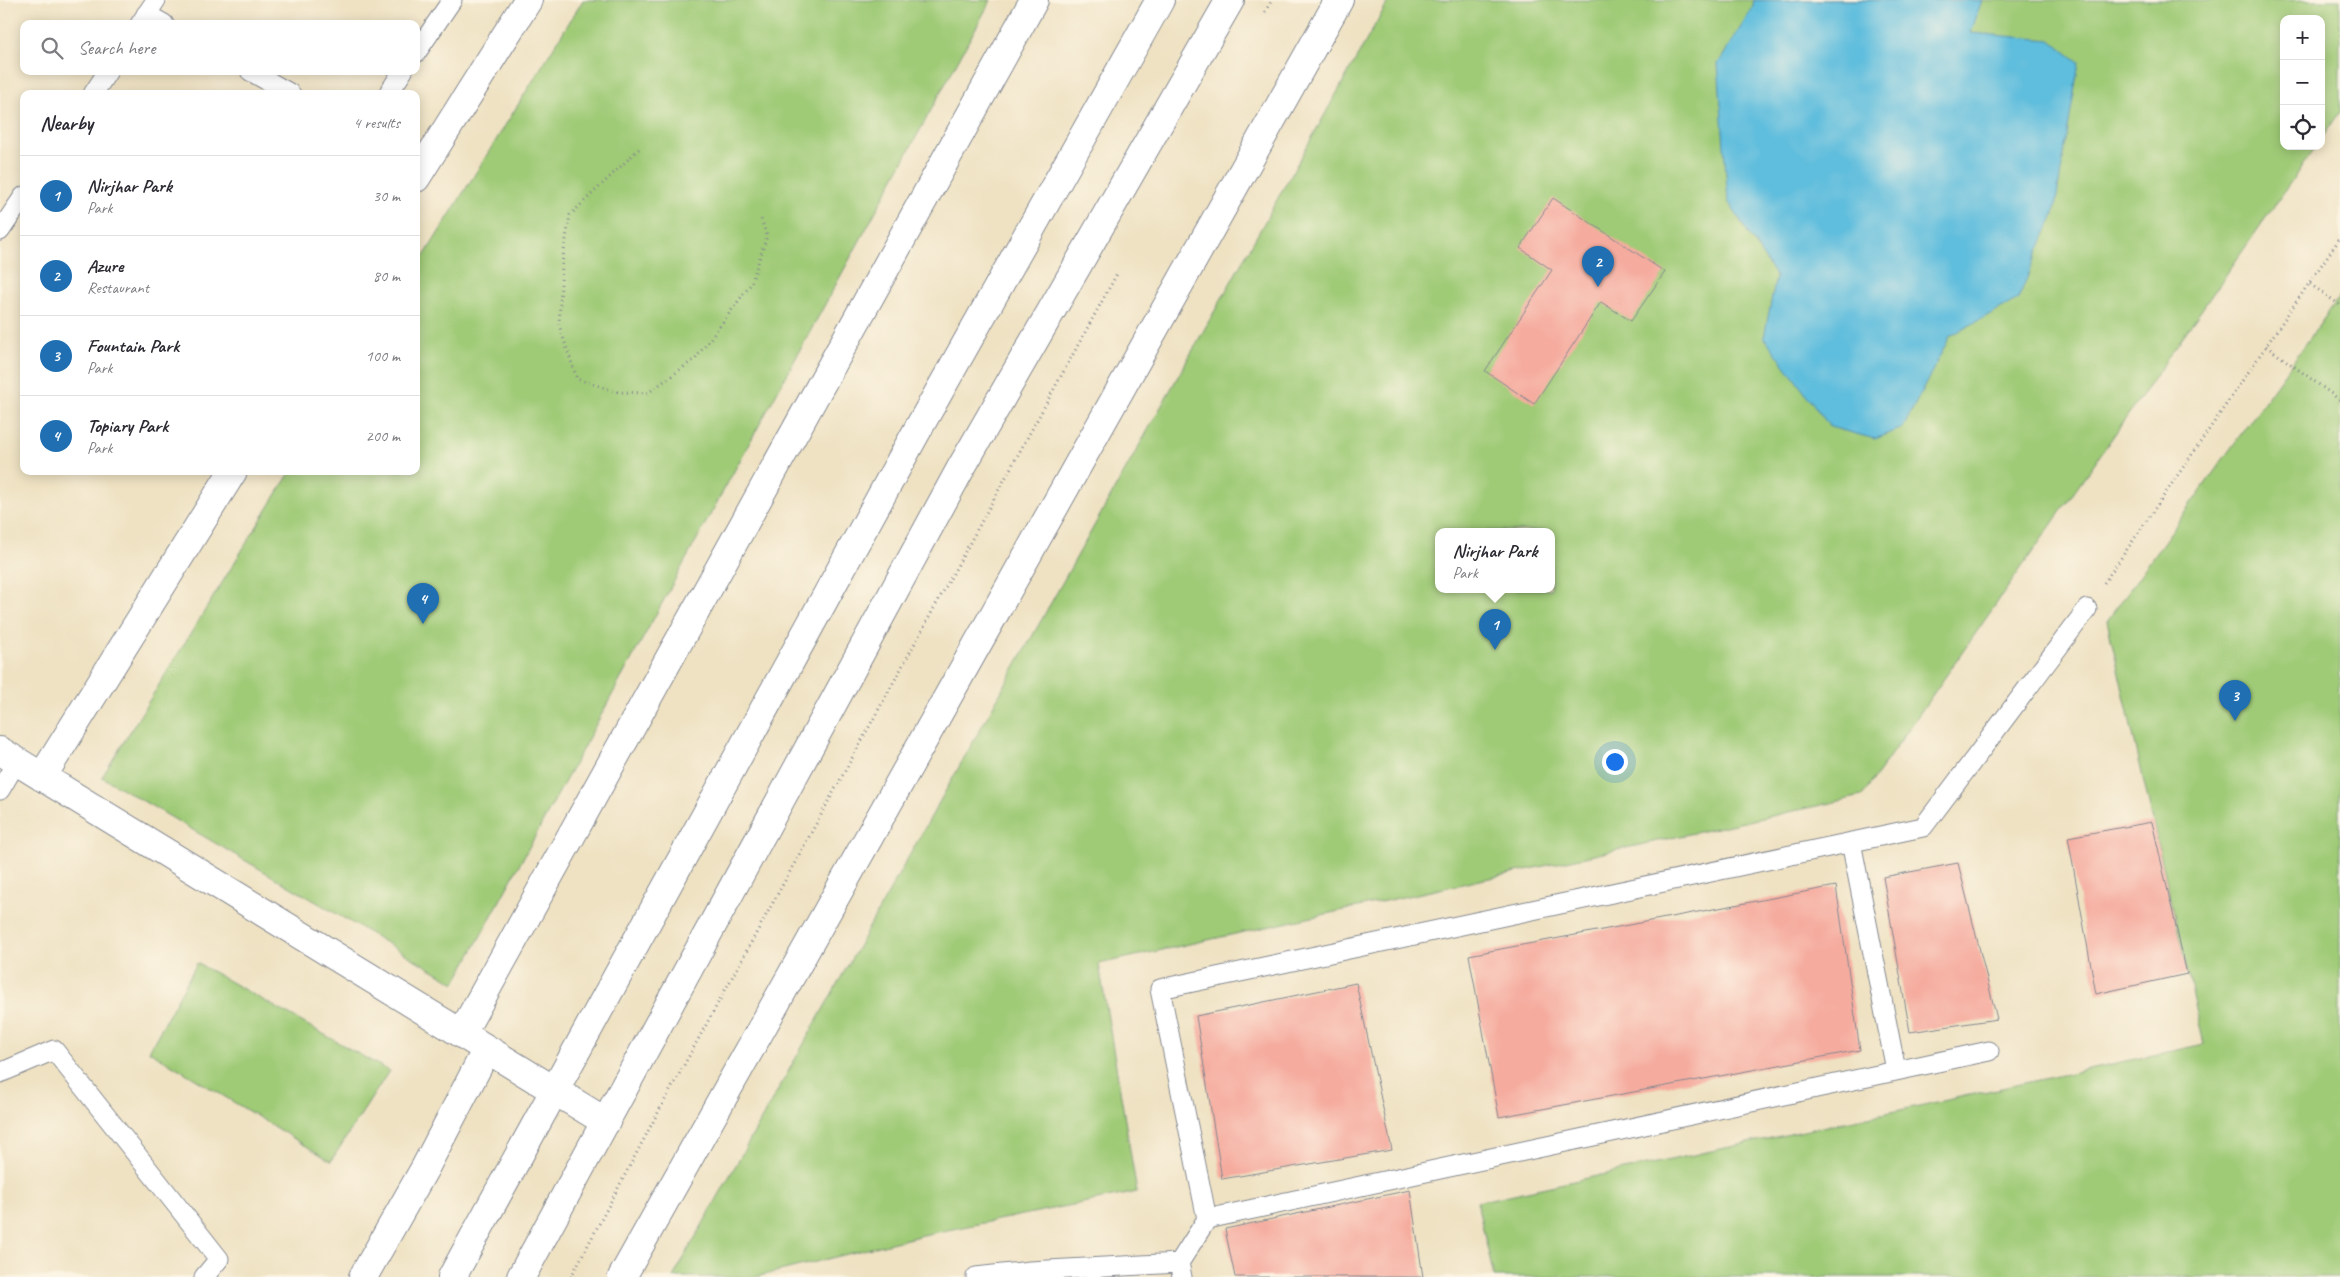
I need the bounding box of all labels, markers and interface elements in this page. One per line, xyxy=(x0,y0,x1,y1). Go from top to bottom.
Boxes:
map controls xyxy=(2280,15,2325,150)
button: + xyxy=(2280,15,2325,60)
search box xyxy=(20,20,420,75)
icon: search xyxy=(38,34,66,62)
text: Search here xyxy=(78,36,155,60)
button: − xyxy=(2280,60,2325,105)
button: locate xyxy=(2280,105,2325,150)
text: Nearby xyxy=(40,110,93,136)
text: 4 results xyxy=(353,113,400,133)
text: Nirjhar Park xyxy=(87,174,172,198)
text: 1 xyxy=(52,186,60,206)
text: 30 m xyxy=(373,186,400,206)
text: Park xyxy=(87,198,112,218)
pin: 2 xyxy=(1582,246,1614,287)
text: Azure xyxy=(87,254,123,278)
text: 2 xyxy=(52,266,60,286)
text: 80 m xyxy=(373,266,400,286)
text: Restaurant xyxy=(87,278,149,298)
text: Fountain Park xyxy=(87,334,179,358)
text: 3 xyxy=(52,346,60,366)
text: 100 m xyxy=(366,346,400,366)
text: Park xyxy=(87,358,112,378)
text: Topiary Park xyxy=(87,414,168,438)
text: 4 xyxy=(52,426,60,446)
text: 200 m xyxy=(366,426,400,446)
text: Park xyxy=(87,438,112,458)
popup xyxy=(1435,528,1555,593)
text: Nirjhar Park xyxy=(1453,539,1537,563)
text: Park xyxy=(1453,563,1478,583)
pin: 4 xyxy=(407,583,439,624)
pin: 1 xyxy=(1479,609,1511,650)
pin: 3 xyxy=(2219,680,2251,721)
your location xyxy=(1602,749,1628,775)

